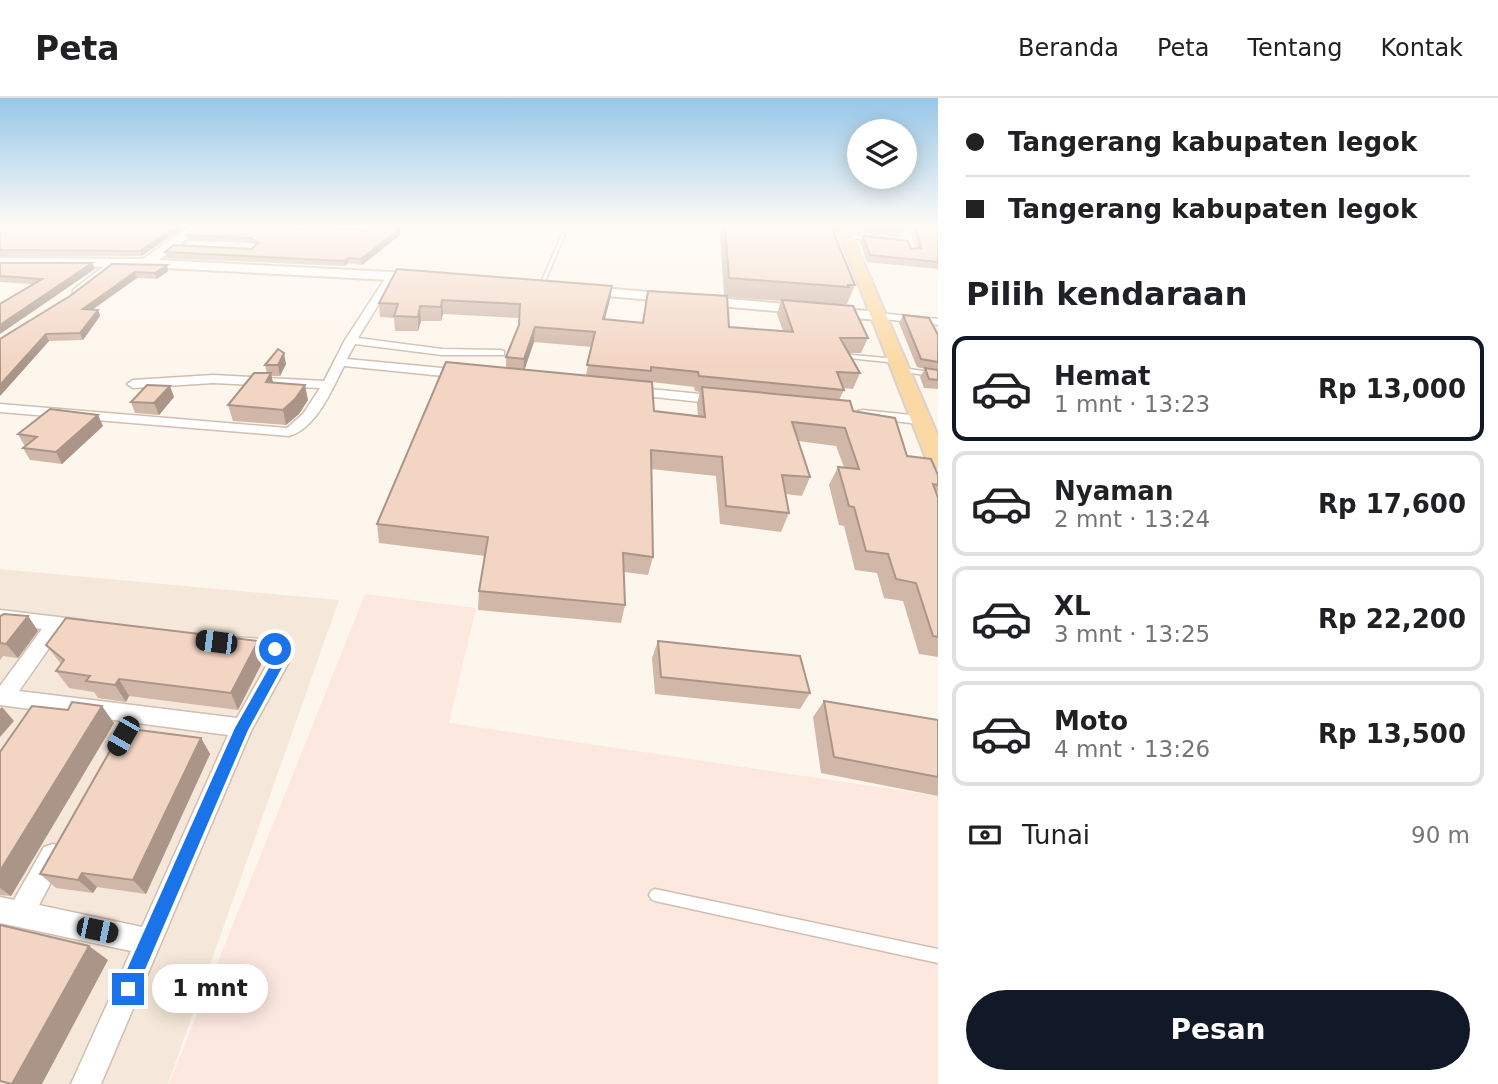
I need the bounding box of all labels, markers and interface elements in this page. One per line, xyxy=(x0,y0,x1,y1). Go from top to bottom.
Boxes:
text: Peta xyxy=(35,29,120,68)
text: Beranda xyxy=(1018,34,1119,62)
text: Peta xyxy=(1157,34,1209,62)
text: Tentang xyxy=(1247,34,1343,62)
text: Kontak xyxy=(1381,34,1463,62)
map controls xyxy=(847,119,917,189)
button: layers xyxy=(847,119,917,189)
text: Tangerang kabupaten legok xyxy=(1008,127,1417,157)
text: Tangerang kabupaten legok xyxy=(1008,194,1417,224)
text: Pilih kendaraan xyxy=(966,275,1247,313)
icon: car xyxy=(970,357,1033,420)
text: Hemat xyxy=(1054,361,1150,391)
text: Rp 13,000 xyxy=(1318,374,1466,404)
text: 1 mnt · 13:23 xyxy=(1054,391,1210,417)
icon: car xyxy=(970,472,1033,535)
text: Nyaman xyxy=(1054,476,1173,506)
text: Rp 17,600 xyxy=(1318,489,1466,519)
text: 2 mnt · 13:24 xyxy=(1054,506,1210,532)
icon: car xyxy=(970,587,1033,650)
text: XL xyxy=(1054,591,1091,621)
text: Rp 22,200 xyxy=(1318,604,1466,634)
text: 3 mnt · 13:25 xyxy=(1054,621,1210,647)
car xyxy=(194,629,239,655)
route start xyxy=(259,633,291,665)
icon: car xyxy=(970,702,1033,765)
text: Moto xyxy=(1054,706,1128,736)
car xyxy=(104,713,143,759)
text: Rp 13,500 xyxy=(1318,719,1466,749)
text: 4 mnt · 13:26 xyxy=(1054,736,1210,762)
icon: cash xyxy=(966,816,1004,854)
text: Tunai xyxy=(1022,820,1090,850)
text: 90 m xyxy=(1411,822,1470,848)
car xyxy=(75,915,120,945)
callout: 1 mnt xyxy=(152,964,268,1014)
route end xyxy=(112,973,144,1005)
text: 1 mnt xyxy=(172,975,248,1001)
button: Pesan xyxy=(966,990,1470,1070)

